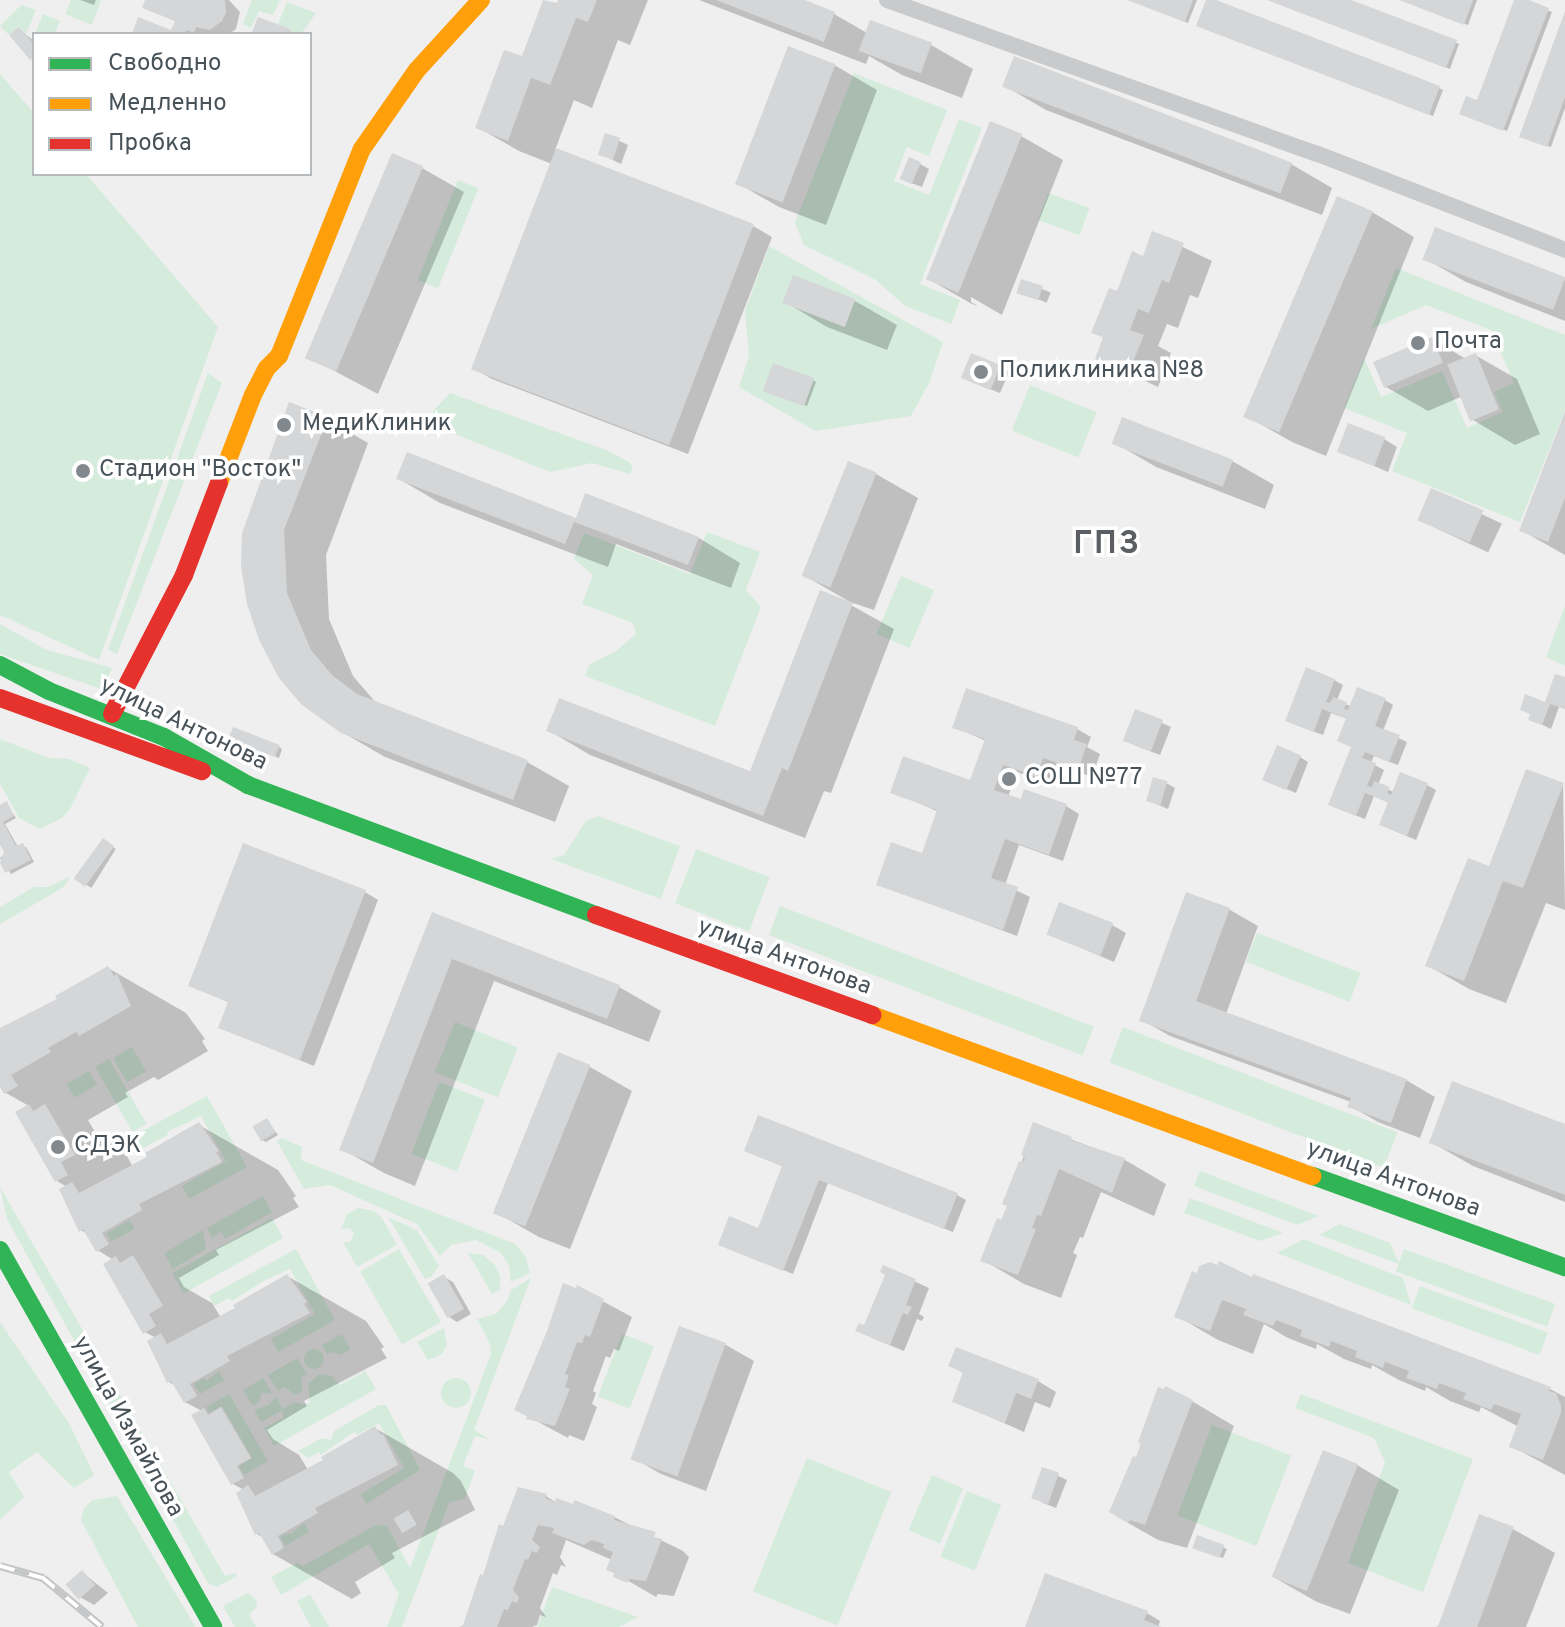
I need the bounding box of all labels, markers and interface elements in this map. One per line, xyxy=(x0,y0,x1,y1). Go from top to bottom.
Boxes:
legend xyxy=(32,32,312,176)
text: Свободно xyxy=(108,49,221,79)
text: Медленно xyxy=(108,89,227,119)
text: Пробка xyxy=(108,129,192,159)
place label: Почта xyxy=(1434,329,1502,357)
marker: Почта xyxy=(1409,334,1427,352)
place label: Поликлиника №8 xyxy=(999,358,1204,386)
marker: Поликлиника №8 xyxy=(970,361,992,383)
place label: МедиКлиник xyxy=(302,411,452,439)
marker: МедиКлиник xyxy=(273,414,295,436)
place label: Стадион "Восток" xyxy=(99,457,301,485)
marker: Стадион "Восток" xyxy=(74,462,92,480)
district label: ГПЗ xyxy=(1073,526,1141,564)
street label: улица Антонова xyxy=(94,672,272,778)
place label: СОШ №77 xyxy=(1025,765,1142,793)
marker: СОШ №77 xyxy=(1000,770,1018,788)
street label: улица Антонова xyxy=(693,913,875,1003)
place label: СДЭК xyxy=(74,1133,141,1161)
street label: улица Антонова xyxy=(1302,1135,1484,1225)
marker: СДЭК xyxy=(49,1138,67,1156)
street label: улица Измайлова xyxy=(65,1331,189,1523)

